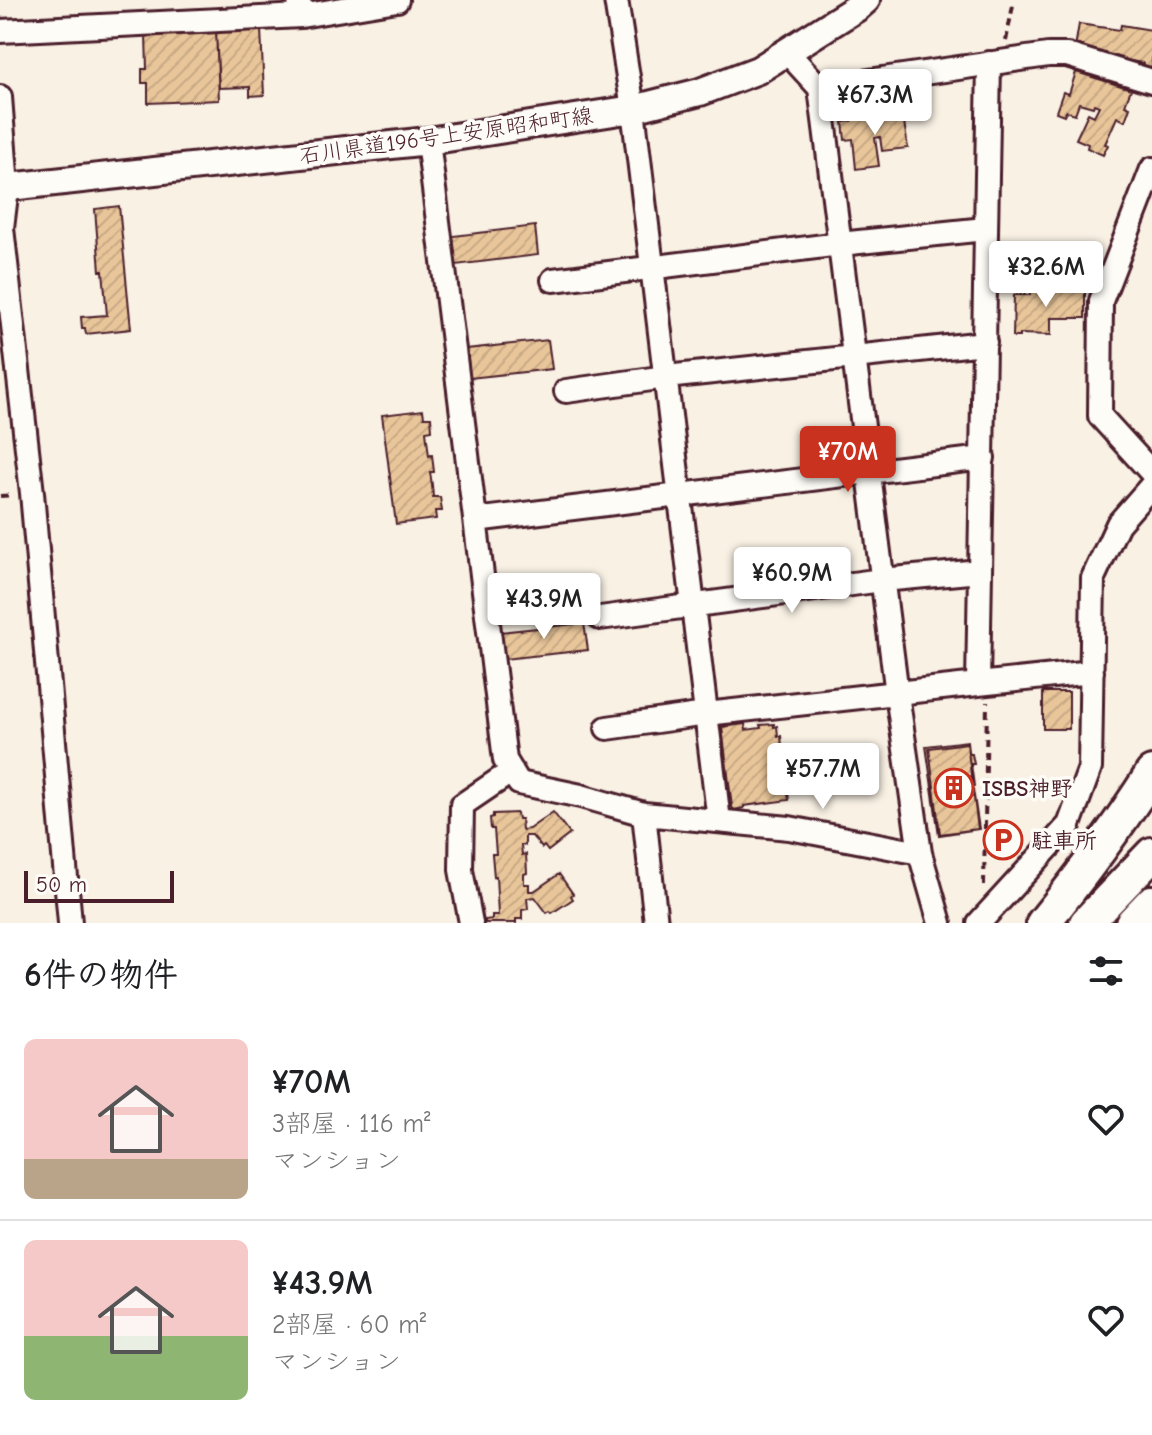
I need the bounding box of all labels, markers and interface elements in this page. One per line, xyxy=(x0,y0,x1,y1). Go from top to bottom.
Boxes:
pin: ¥67.3M xyxy=(810,69,940,137)
text: ¥67.3M xyxy=(837,80,913,110)
street label: 石川県道196号上安原昭和町線 xyxy=(298,102,595,169)
pin: ¥32.6M xyxy=(981,241,1111,309)
text: ¥32.6M xyxy=(1007,252,1085,282)
pin: ¥70M xyxy=(801,426,895,494)
text: ¥70M xyxy=(818,437,878,467)
pin: ¥60.9M xyxy=(727,547,857,615)
text: ¥60.9M xyxy=(752,558,832,588)
pin: ¥43.9M xyxy=(479,573,609,641)
text: ¥43.9M xyxy=(505,584,583,614)
pin: ¥57.7M xyxy=(758,743,888,811)
text: ¥57.7M xyxy=(785,754,861,784)
building icon: ISBS神野 xyxy=(933,767,975,809)
place label: ISBS神野 xyxy=(982,776,1072,802)
parking icon: 駐車所 xyxy=(982,819,1024,861)
place label: 駐車所 xyxy=(1031,828,1097,854)
scale bar xyxy=(24,867,174,903)
text: 50 m xyxy=(36,872,87,898)
icon: filters xyxy=(1084,949,1128,993)
text: 6件の物件 xyxy=(24,955,178,995)
text: ¥70M xyxy=(272,1062,351,1102)
icon: home xyxy=(88,1071,184,1167)
icon: heart xyxy=(1084,1097,1128,1141)
text: 3部屋 · 116 m² xyxy=(272,1109,430,1139)
text: マンション xyxy=(272,1146,401,1176)
text: ¥43.9M xyxy=(272,1263,373,1303)
icon: home xyxy=(88,1272,184,1368)
icon: heart xyxy=(1084,1298,1128,1342)
text: 2部屋 · 60 m² xyxy=(272,1310,426,1340)
text: マンション xyxy=(272,1347,401,1377)

